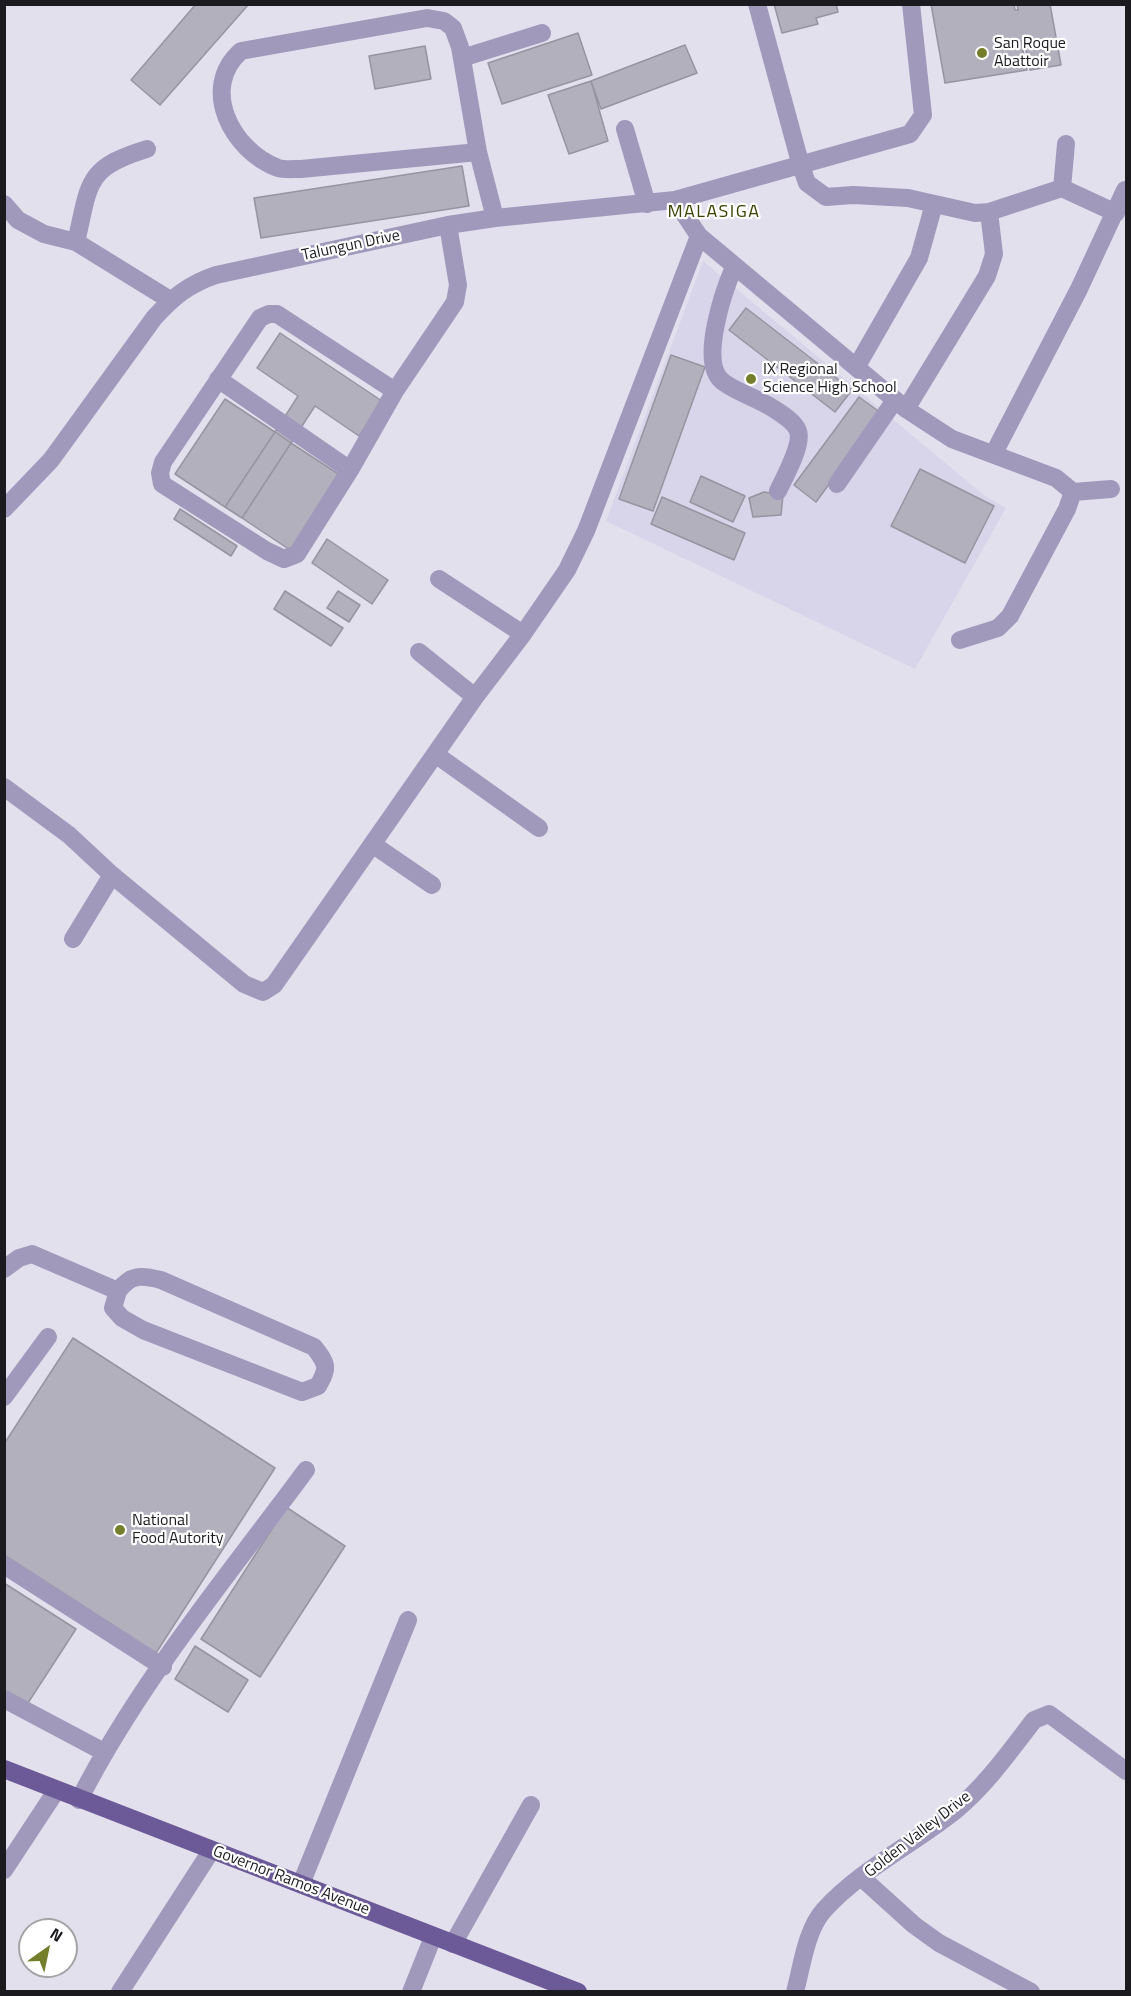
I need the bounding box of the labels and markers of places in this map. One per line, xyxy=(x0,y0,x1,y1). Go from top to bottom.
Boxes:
place label: San Roque Abattoir xyxy=(994,34,1066,72)
marker: San Roque Abattoir xyxy=(975,46,989,60)
place label: IX Regional Science High School xyxy=(763,360,897,398)
marker: IX Regional Science High School xyxy=(744,372,758,386)
place label: National Food Autority xyxy=(132,1511,223,1549)
marker: National Food Autority xyxy=(113,1523,127,1537)

